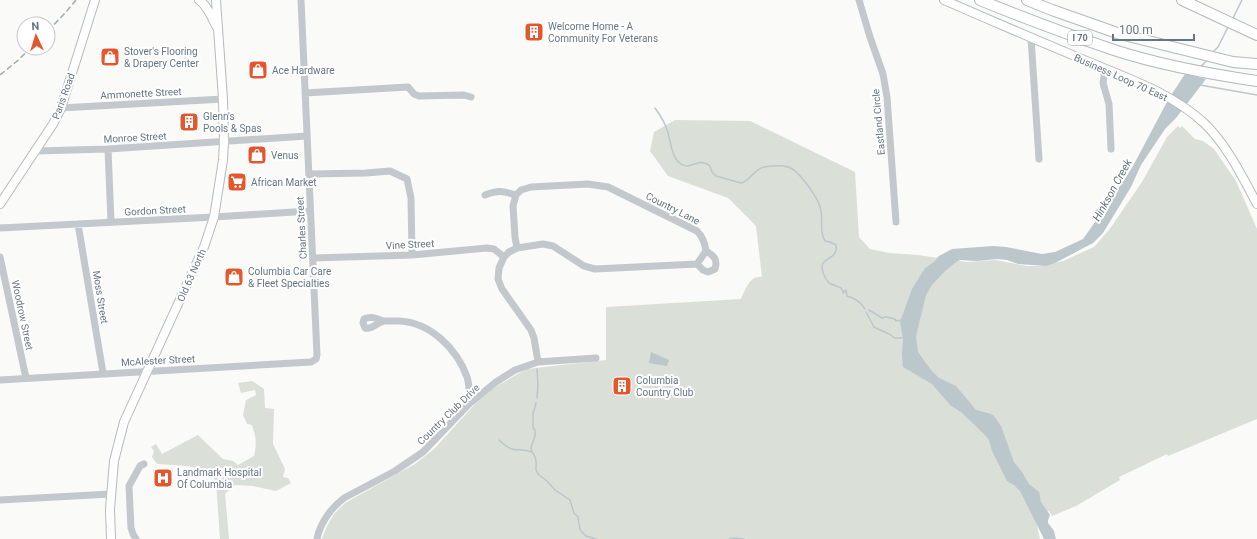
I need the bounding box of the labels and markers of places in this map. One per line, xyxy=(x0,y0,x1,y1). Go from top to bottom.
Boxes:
building icon: Welcome Home - A Community For Veterans xyxy=(523,21,545,43)
place label: Welcome Home - A Community For Veterans xyxy=(548,21,658,44)
shop icon: Stover's Flooring & Drapery Center xyxy=(99,46,121,68)
place label: Stover's Flooring & Drapery Center xyxy=(124,46,199,69)
shop icon: Ace Hardware xyxy=(247,59,269,81)
place label: Ace Hardware xyxy=(272,65,335,76)
building icon: Glenn's Pools & Spas xyxy=(178,111,200,133)
place label: Glenn's Pools & Spas xyxy=(203,111,262,134)
shop icon: Venus xyxy=(246,144,268,166)
place label: Venus xyxy=(271,150,299,161)
supermarket icon: African Market xyxy=(226,171,248,193)
place label: African Market xyxy=(251,177,317,188)
shop icon: Columbia Car Care & Fleet Specialties xyxy=(223,266,245,288)
place label: Columbia Car Care & Fleet Specialties xyxy=(248,266,331,289)
building icon: Columbia Country Club xyxy=(611,375,633,397)
place label: Columbia Country Club xyxy=(636,375,694,398)
hospital icon: Landmark Hospital Of Columbia xyxy=(152,467,174,489)
place label: Landmark Hospital Of Columbia xyxy=(177,467,261,490)

